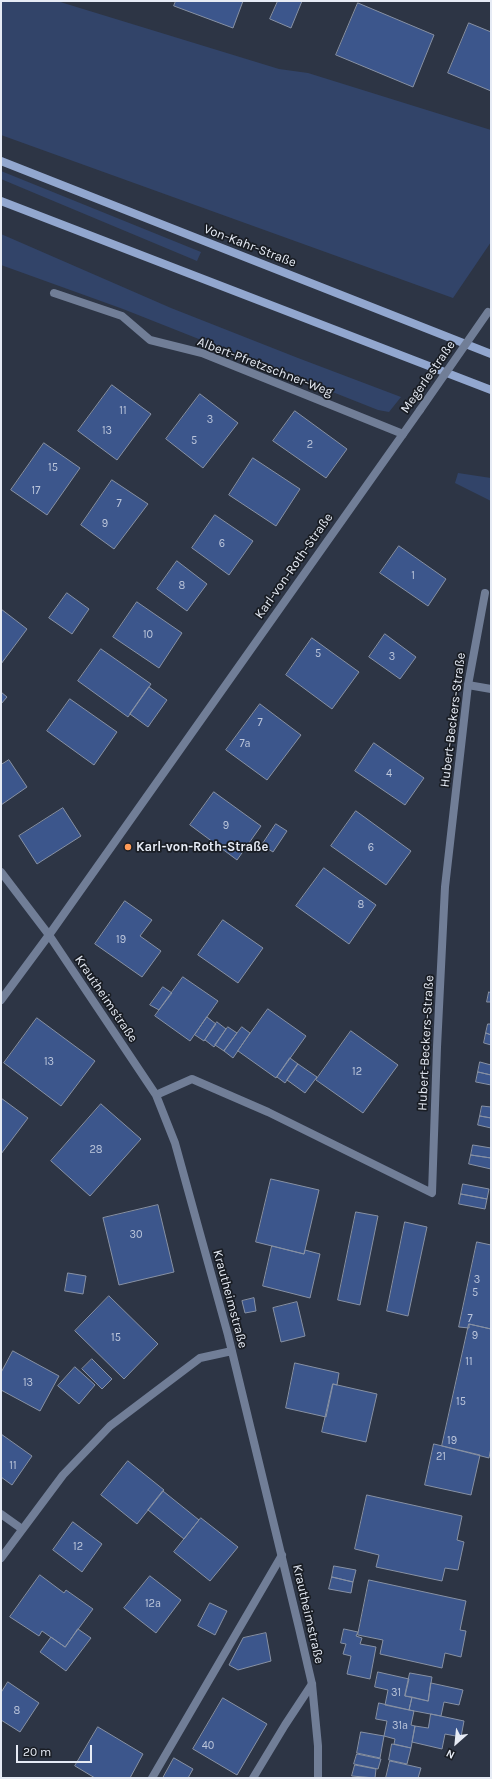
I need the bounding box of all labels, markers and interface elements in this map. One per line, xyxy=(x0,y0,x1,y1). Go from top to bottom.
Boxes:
street label: Von-Kahr-Straße xyxy=(202,221,298,271)
street label: Albert-Pfretzschner-Weg xyxy=(195,334,335,400)
street label: Megerlestraße xyxy=(397,338,459,416)
house number: 11 xyxy=(119,404,127,418)
house number: 3 xyxy=(207,413,213,427)
house number: 13 xyxy=(102,424,112,438)
house number: 5 xyxy=(191,434,197,448)
house number: 2 xyxy=(307,438,313,452)
house number: 15 xyxy=(48,461,58,475)
house number: 17 xyxy=(32,484,40,498)
house number: 7 xyxy=(116,497,122,511)
street label: Karl-von-Roth-Straße xyxy=(252,510,336,622)
house number: 9 xyxy=(102,517,108,531)
house number: 6 xyxy=(219,537,225,551)
house number: 1 xyxy=(411,569,415,583)
house number: 8 xyxy=(179,579,185,593)
house number: 10 xyxy=(143,628,153,642)
house number: 5 xyxy=(315,647,321,661)
house number: 3 xyxy=(389,650,395,664)
street label: Hubert-Beckers-Straße xyxy=(437,652,469,788)
house number: 7 xyxy=(257,716,263,730)
house number: 7a xyxy=(239,737,251,751)
house number: 4 xyxy=(386,767,392,781)
house number: 9 xyxy=(223,819,229,833)
place label: Karl-von-Roth-Straße xyxy=(136,839,268,855)
house number: 6 xyxy=(368,841,374,855)
marker: Karl-von-Roth-Straße xyxy=(123,842,133,852)
house number: 8 xyxy=(358,898,364,912)
house number: 19 xyxy=(116,933,126,947)
street label: Krautheimstraße xyxy=(71,953,141,1045)
street label: Hubert-Beckers-Straße xyxy=(415,975,437,1111)
house number: 13 xyxy=(44,1055,54,1069)
house number: 12 xyxy=(352,1065,362,1079)
house number: 28 xyxy=(89,1143,103,1157)
house number: 30 xyxy=(129,1228,143,1242)
street label: Krautheimstraße xyxy=(209,1248,251,1350)
house number: 3 xyxy=(474,1273,480,1287)
house number: 5 xyxy=(472,1286,478,1300)
house number: 7 xyxy=(467,1312,473,1326)
house number: 9 xyxy=(472,1329,478,1343)
house number: 15 xyxy=(111,1331,121,1345)
house number: 11 xyxy=(465,1355,473,1369)
house number: 13 xyxy=(23,1376,33,1390)
house number: 15 xyxy=(456,1395,466,1409)
house number: 19 xyxy=(447,1434,457,1448)
house number: 21 xyxy=(436,1450,446,1464)
house number: 11 xyxy=(9,1459,17,1473)
house number: 12 xyxy=(73,1540,83,1554)
street label: Krautheimstraße xyxy=(289,1563,327,1665)
house number: 12a xyxy=(145,1597,161,1611)
house number: 31 xyxy=(391,1686,401,1700)
house number: 8 xyxy=(14,1704,20,1718)
house number: 31a xyxy=(392,1719,408,1733)
north arrow xyxy=(436,1723,476,1763)
scale bar xyxy=(18,1737,94,1763)
house number: 40 xyxy=(202,1739,214,1753)
text: 20 m xyxy=(23,1745,51,1759)
text: N xyxy=(444,1747,457,1762)

